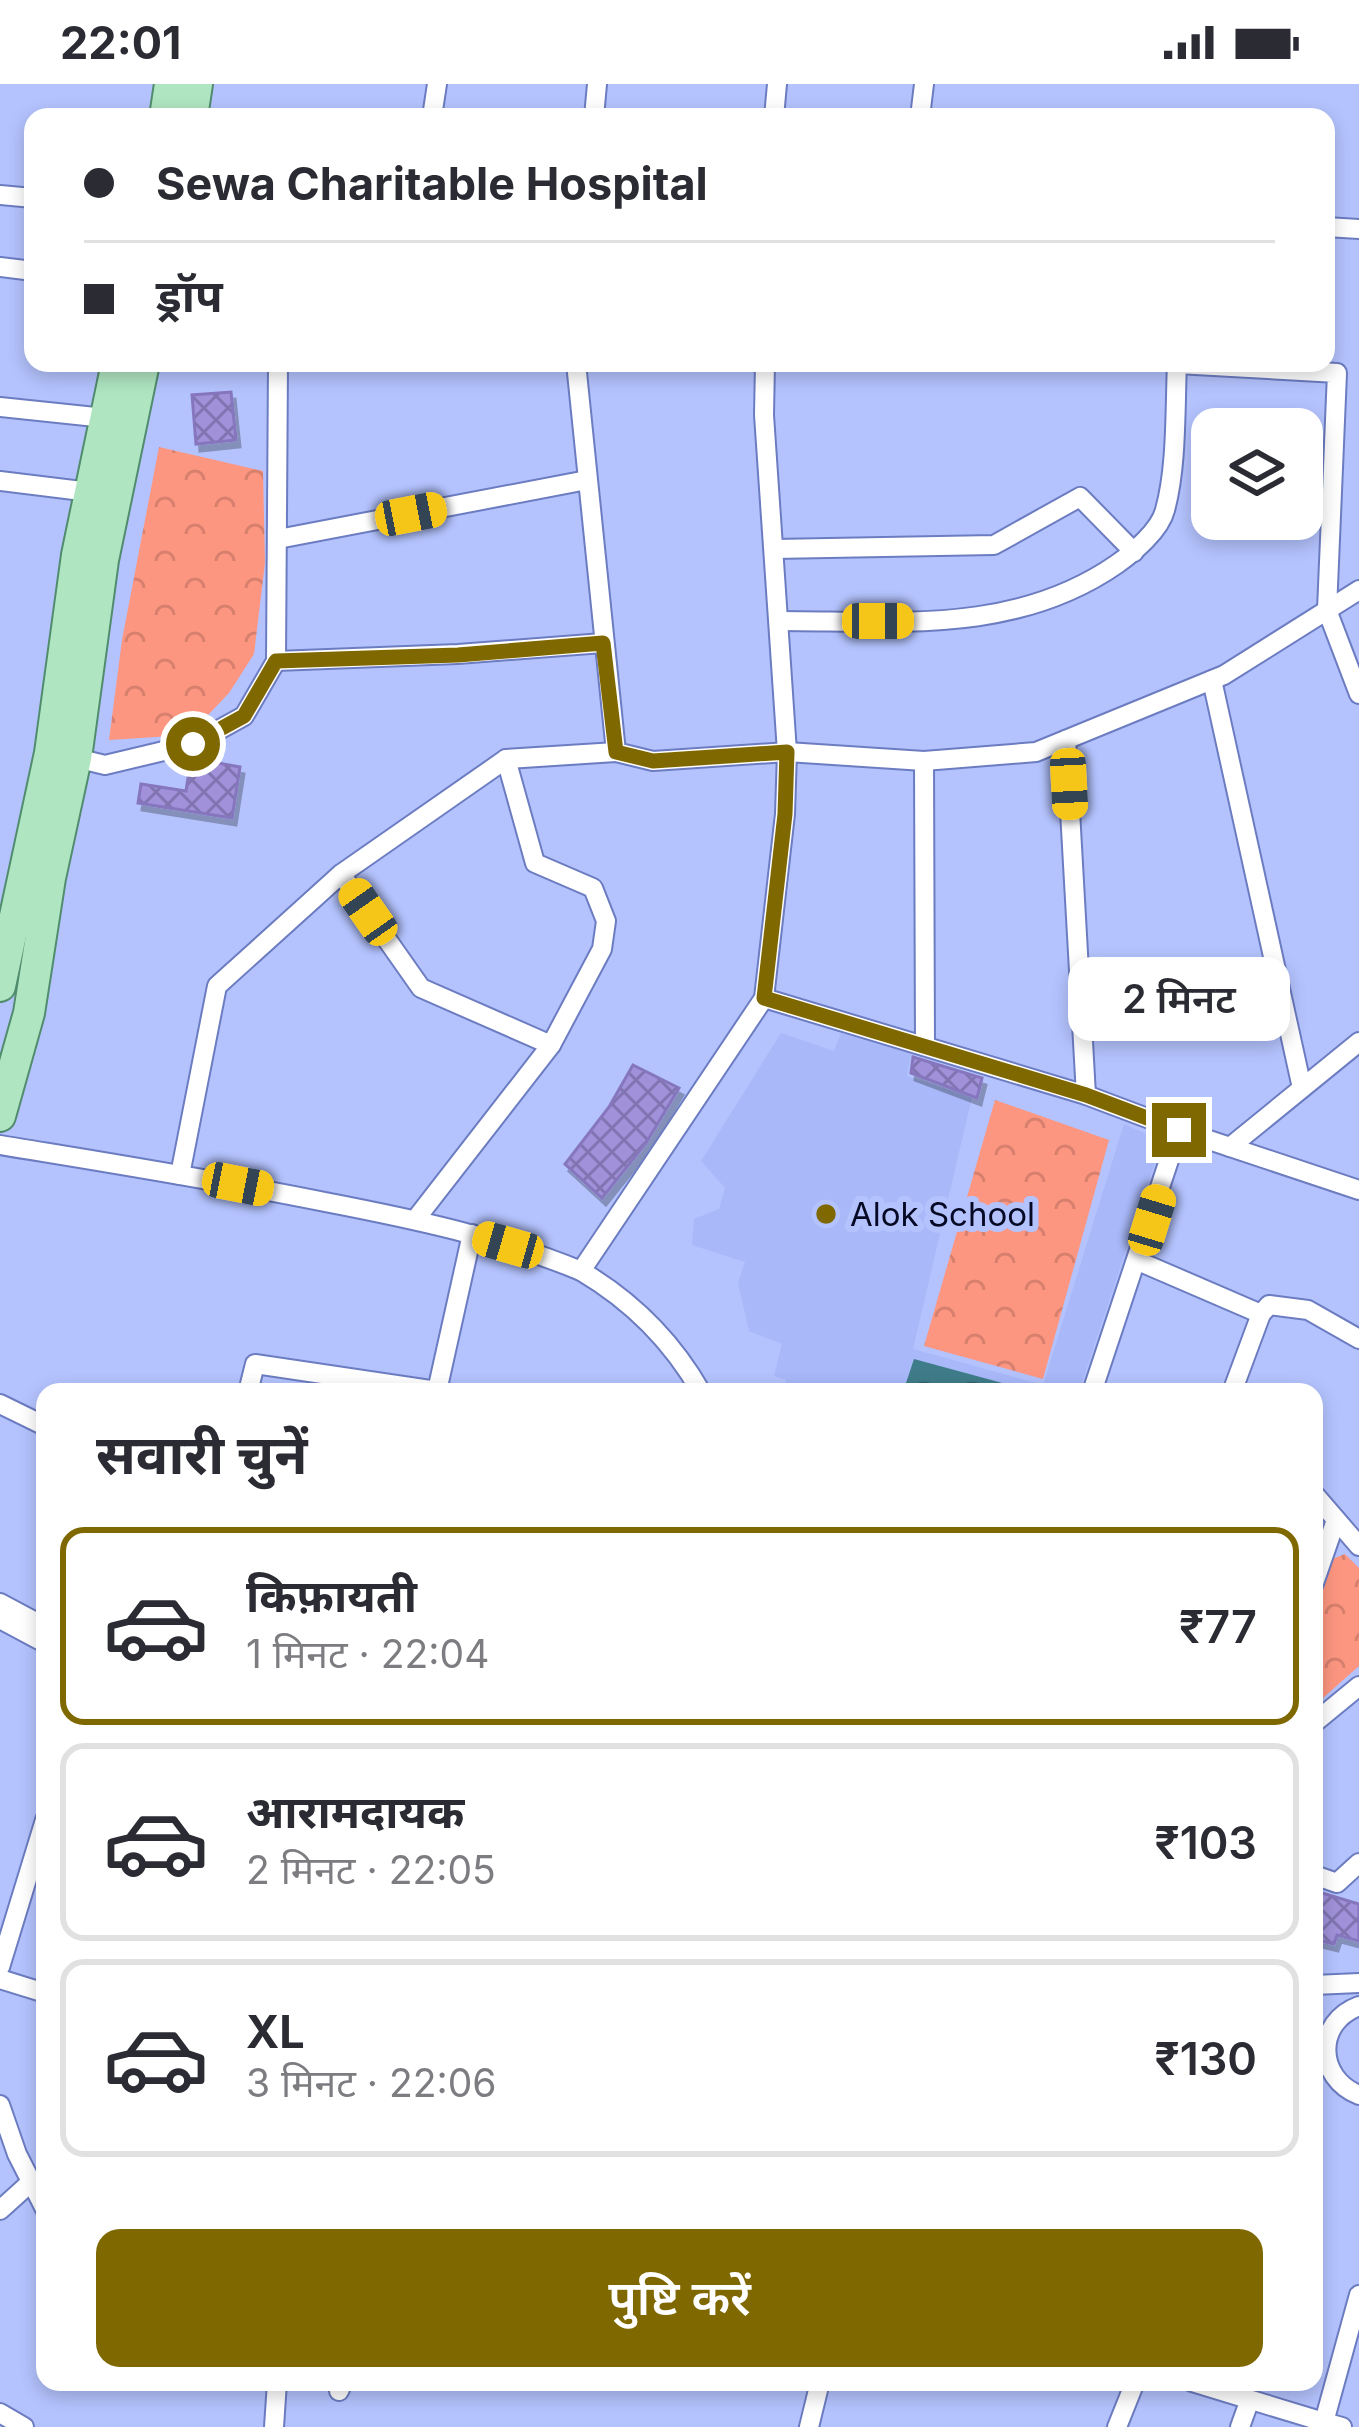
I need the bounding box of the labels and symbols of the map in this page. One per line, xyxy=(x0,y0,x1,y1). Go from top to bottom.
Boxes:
car xyxy=(372,489,450,539)
car xyxy=(842,603,914,639)
route start xyxy=(166,717,220,771)
car xyxy=(1049,747,1089,821)
car xyxy=(333,872,403,952)
callout: 2 मिनट xyxy=(1068,956,1290,1040)
route end xyxy=(1152,1103,1206,1157)
car xyxy=(199,1159,277,1209)
car xyxy=(1124,1180,1180,1260)
place label: Alok School xyxy=(850,1194,1035,1234)
marker: Alok School xyxy=(813,1201,839,1227)
car xyxy=(468,1218,548,1272)

